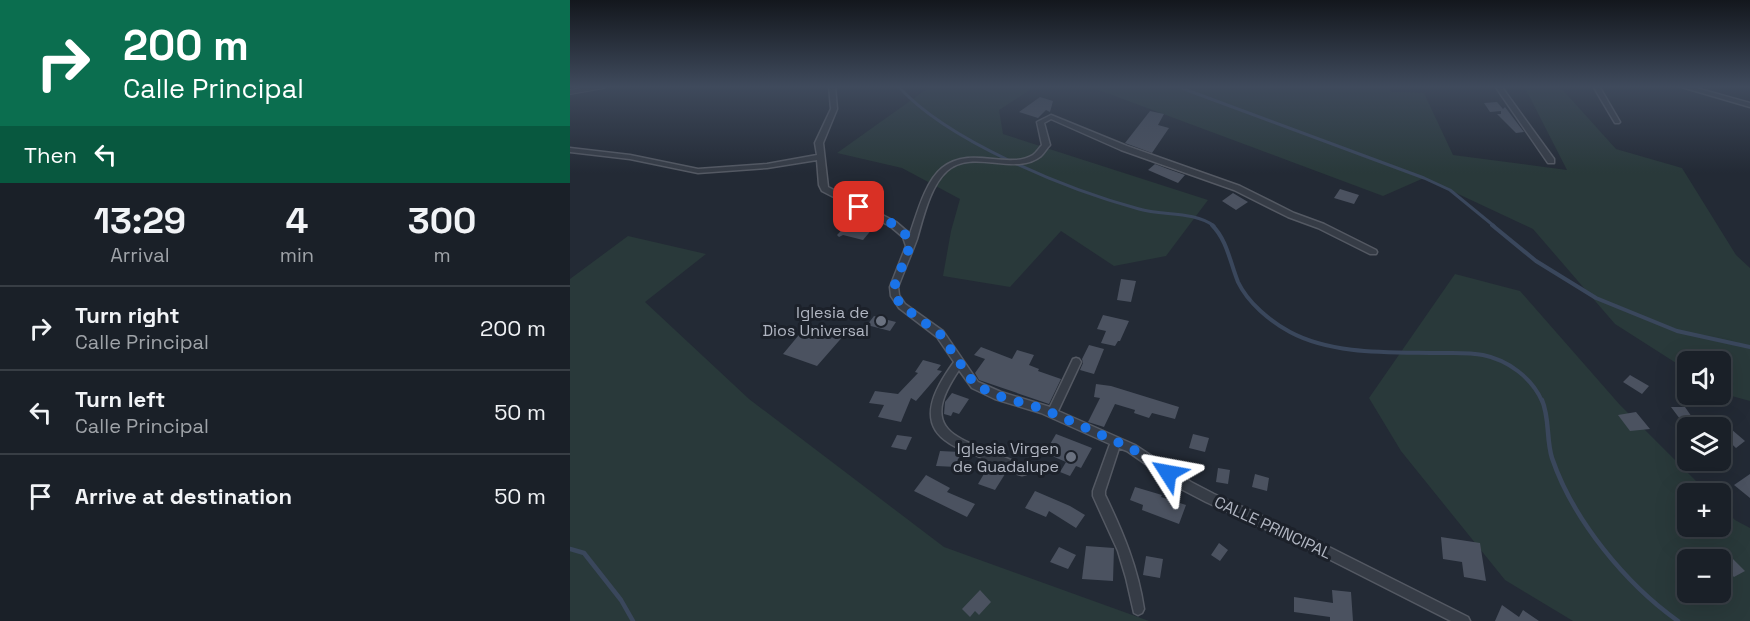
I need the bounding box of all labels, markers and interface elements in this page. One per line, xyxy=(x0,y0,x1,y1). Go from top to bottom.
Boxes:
text: 200 m xyxy=(123,19,249,72)
icon: right xyxy=(24,24,102,102)
text: Calle Principal xyxy=(123,71,304,106)
icon: left xyxy=(89,138,122,171)
text: Then xyxy=(24,141,77,169)
pin xyxy=(833,181,884,232)
icon: arrive xyxy=(842,190,875,223)
text: 13:29 xyxy=(94,198,186,244)
text: 4 xyxy=(285,198,308,244)
text: 300 xyxy=(408,198,476,244)
text: Arrival xyxy=(110,242,170,268)
text: min xyxy=(280,242,314,268)
text: m xyxy=(433,242,451,268)
text: Turn right xyxy=(75,301,180,329)
place label: Iglesia de Dios Universal xyxy=(763,302,869,341)
icon: right xyxy=(24,312,57,345)
text: 200 m xyxy=(480,314,546,342)
marker: Iglesia de Dios Universal xyxy=(874,314,888,328)
text: Calle Principal xyxy=(75,329,209,355)
map controls xyxy=(1677,351,1731,603)
button: sound xyxy=(1677,351,1731,405)
text: Turn left xyxy=(75,385,165,413)
icon: left xyxy=(24,396,57,429)
text: 50 m xyxy=(494,398,546,426)
text: Calle Principal xyxy=(75,413,209,439)
button: layers xyxy=(1677,417,1731,471)
place label: Iglesia Virgen de Guadalupe xyxy=(953,438,1059,477)
position arrow xyxy=(1136,441,1200,505)
marker: Iglesia Virgen de Guadalupe xyxy=(1064,450,1078,464)
icon: arrive xyxy=(24,480,57,513)
text: Arrive at destination xyxy=(75,482,292,510)
text: 50 m xyxy=(494,482,546,510)
button: + xyxy=(1677,483,1731,537)
street label: CALLE PRINCIPAL xyxy=(1211,491,1335,564)
button: − xyxy=(1677,549,1731,603)

